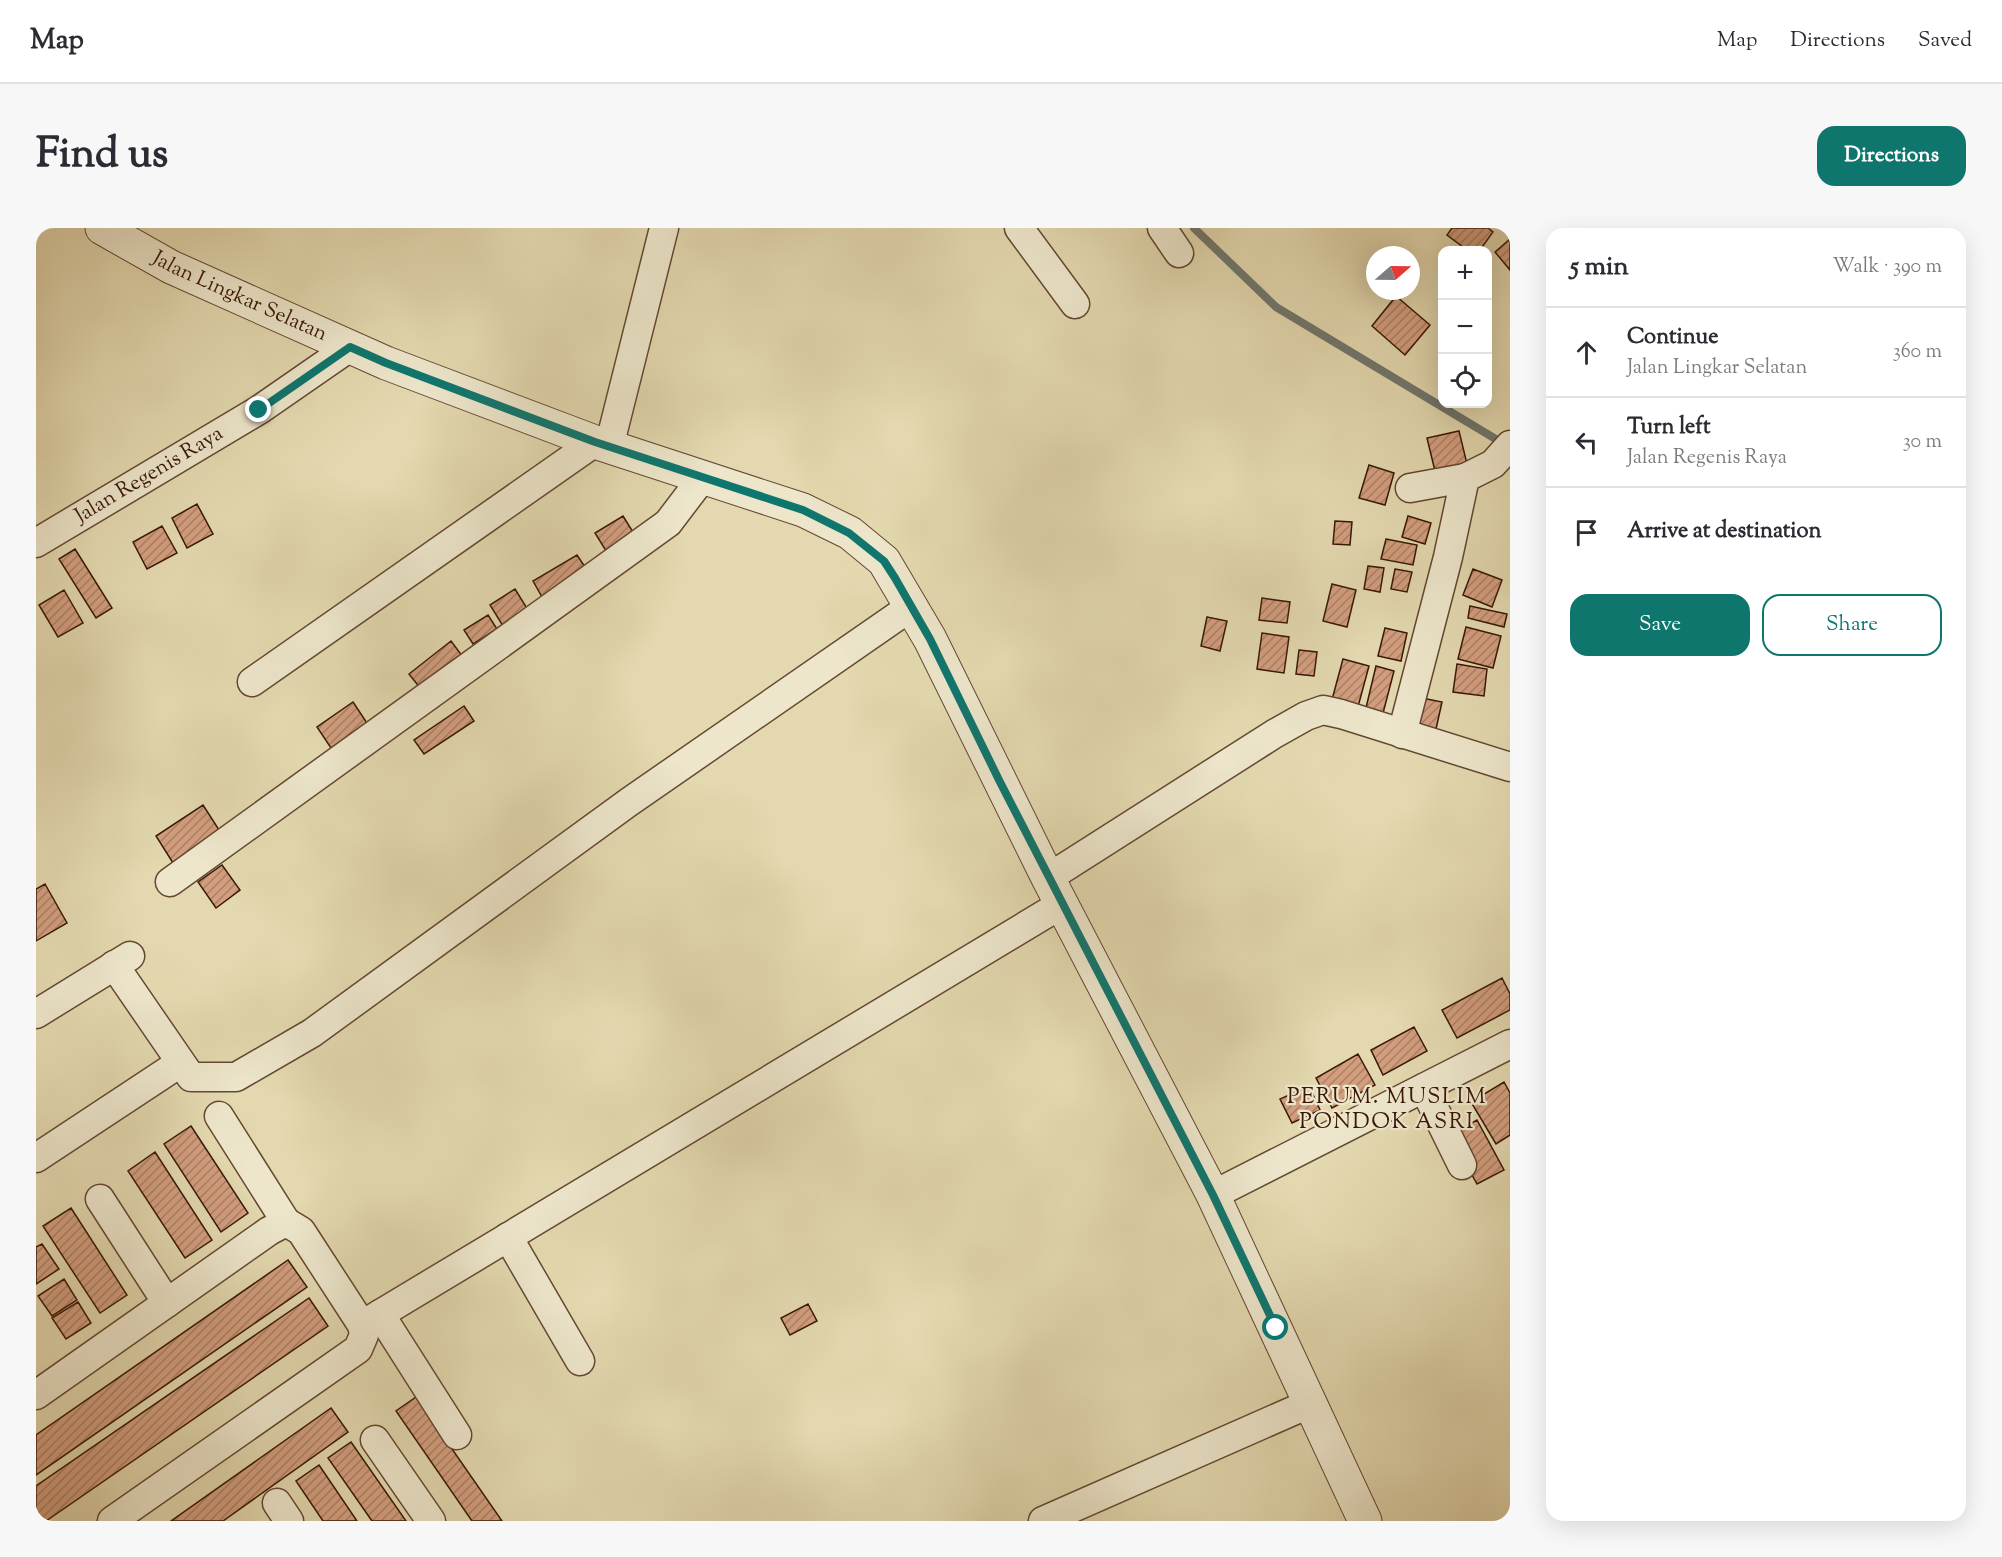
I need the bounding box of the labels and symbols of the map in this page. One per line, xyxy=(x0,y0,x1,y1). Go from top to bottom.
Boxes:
street label: Jalan Lingkar Selatan xyxy=(145,244,332,350)
north arrow xyxy=(1366,246,1420,300)
route end xyxy=(245,396,271,422)
street label: Jalan Regenis Raya xyxy=(69,419,230,532)
district label: PERUM. MUSLIM PONDOK ASRI xyxy=(1287,1082,1487,1139)
route start xyxy=(1262,1314,1288,1340)

